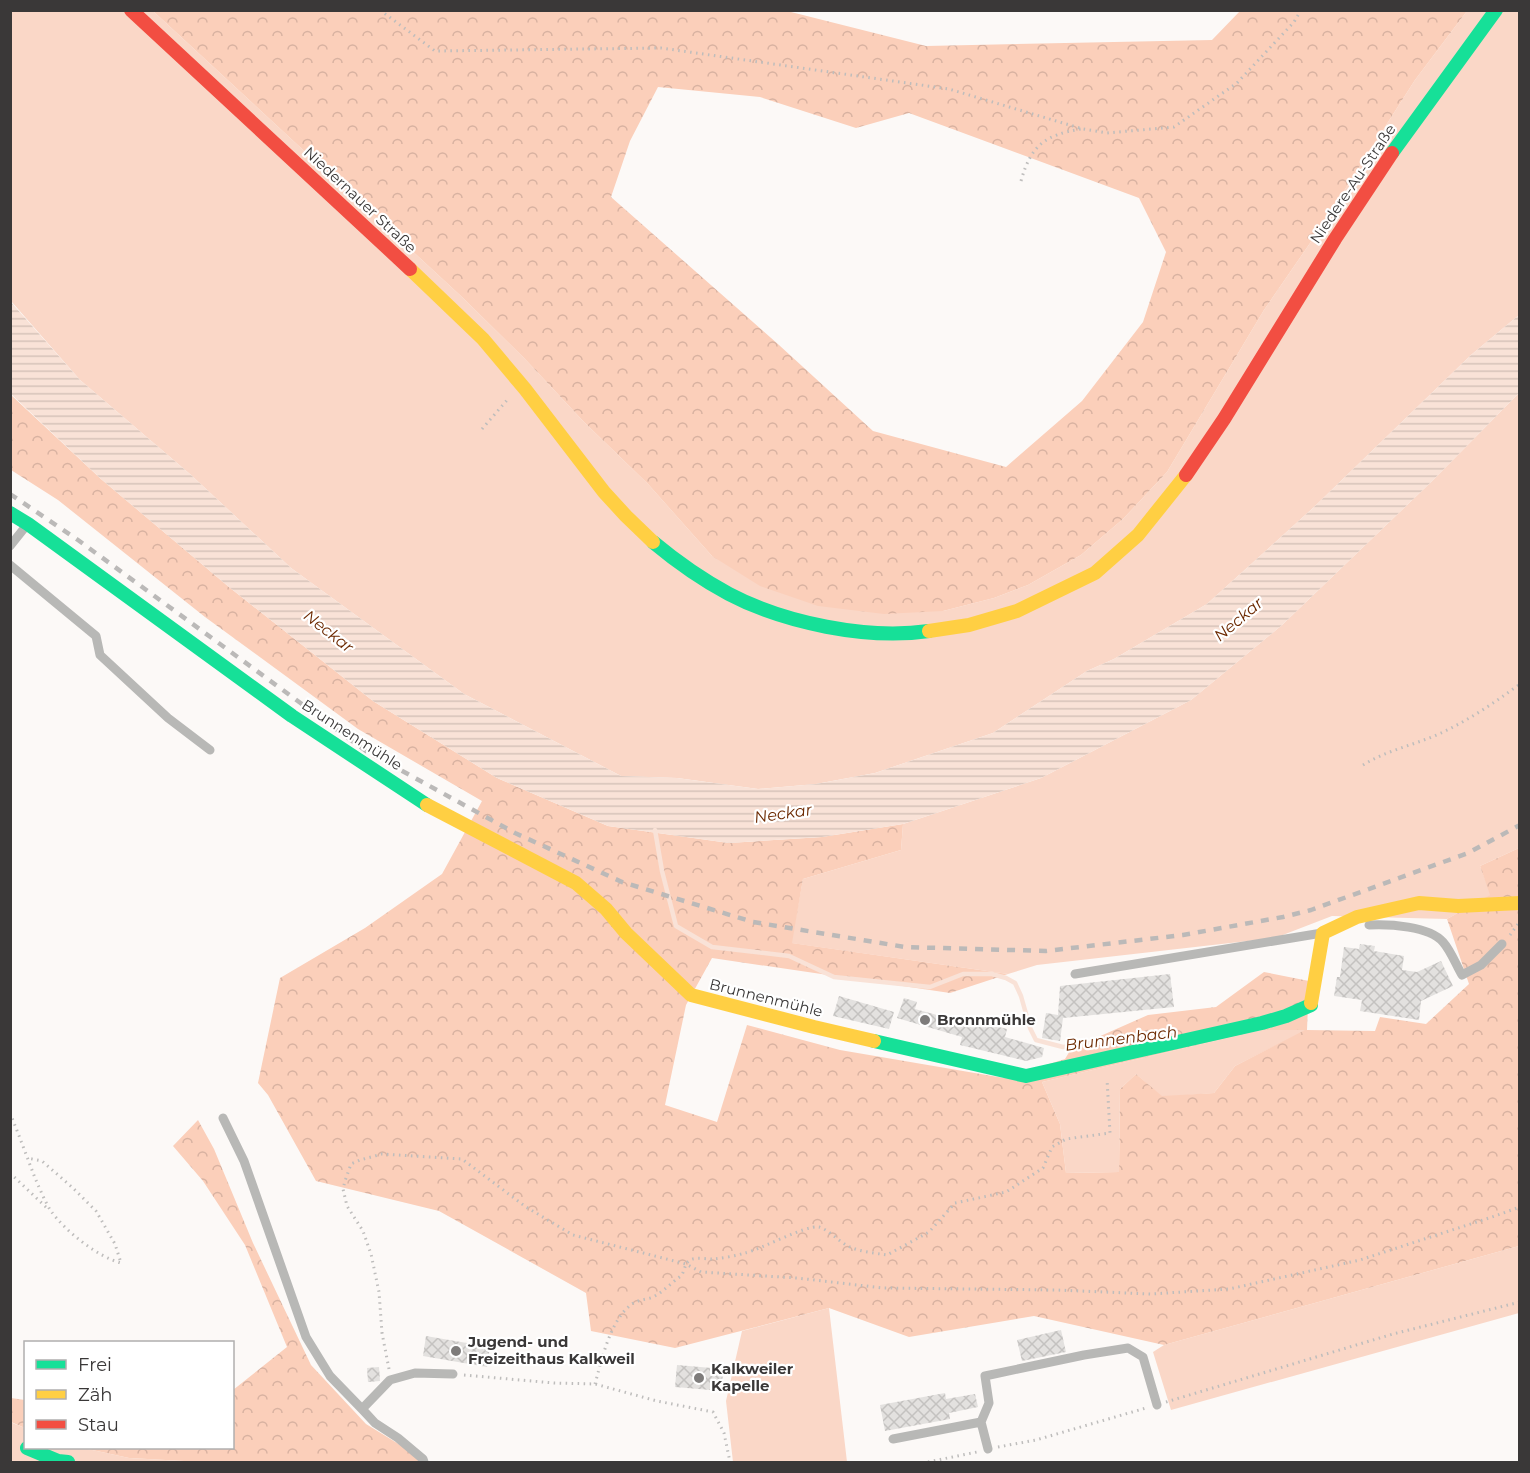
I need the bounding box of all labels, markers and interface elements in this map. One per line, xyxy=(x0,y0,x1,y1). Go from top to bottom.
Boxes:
street label: Niedere-Au-Straße xyxy=(1306,120,1400,247)
street label: Niedernauer Straße xyxy=(300,143,421,257)
water label: Neckar xyxy=(1210,593,1267,645)
water label: Neckar xyxy=(300,606,358,657)
street label: Brunnenmühle xyxy=(298,695,406,774)
water label: Neckar xyxy=(753,800,814,827)
street label: Brunnenmühle xyxy=(707,974,825,1021)
place label: Bronnmühle xyxy=(937,1010,1036,1029)
marker: Bronnmühle xyxy=(918,1013,932,1027)
water label: Brunnenbach xyxy=(1064,1022,1178,1055)
place label: Jugend- und Freizeithaus Kalkweil xyxy=(467,1332,635,1368)
legend xyxy=(24,1341,234,1449)
marker: Jugend- und Freizeithaus Kalkweil xyxy=(449,1344,463,1358)
text: Frei xyxy=(78,1354,112,1376)
place label: Kalkweiler Kapelle xyxy=(711,1359,794,1395)
marker: Kalkweiler Kapelle xyxy=(692,1371,706,1385)
text: Zäh xyxy=(78,1384,113,1406)
text: Stau xyxy=(78,1414,119,1436)

